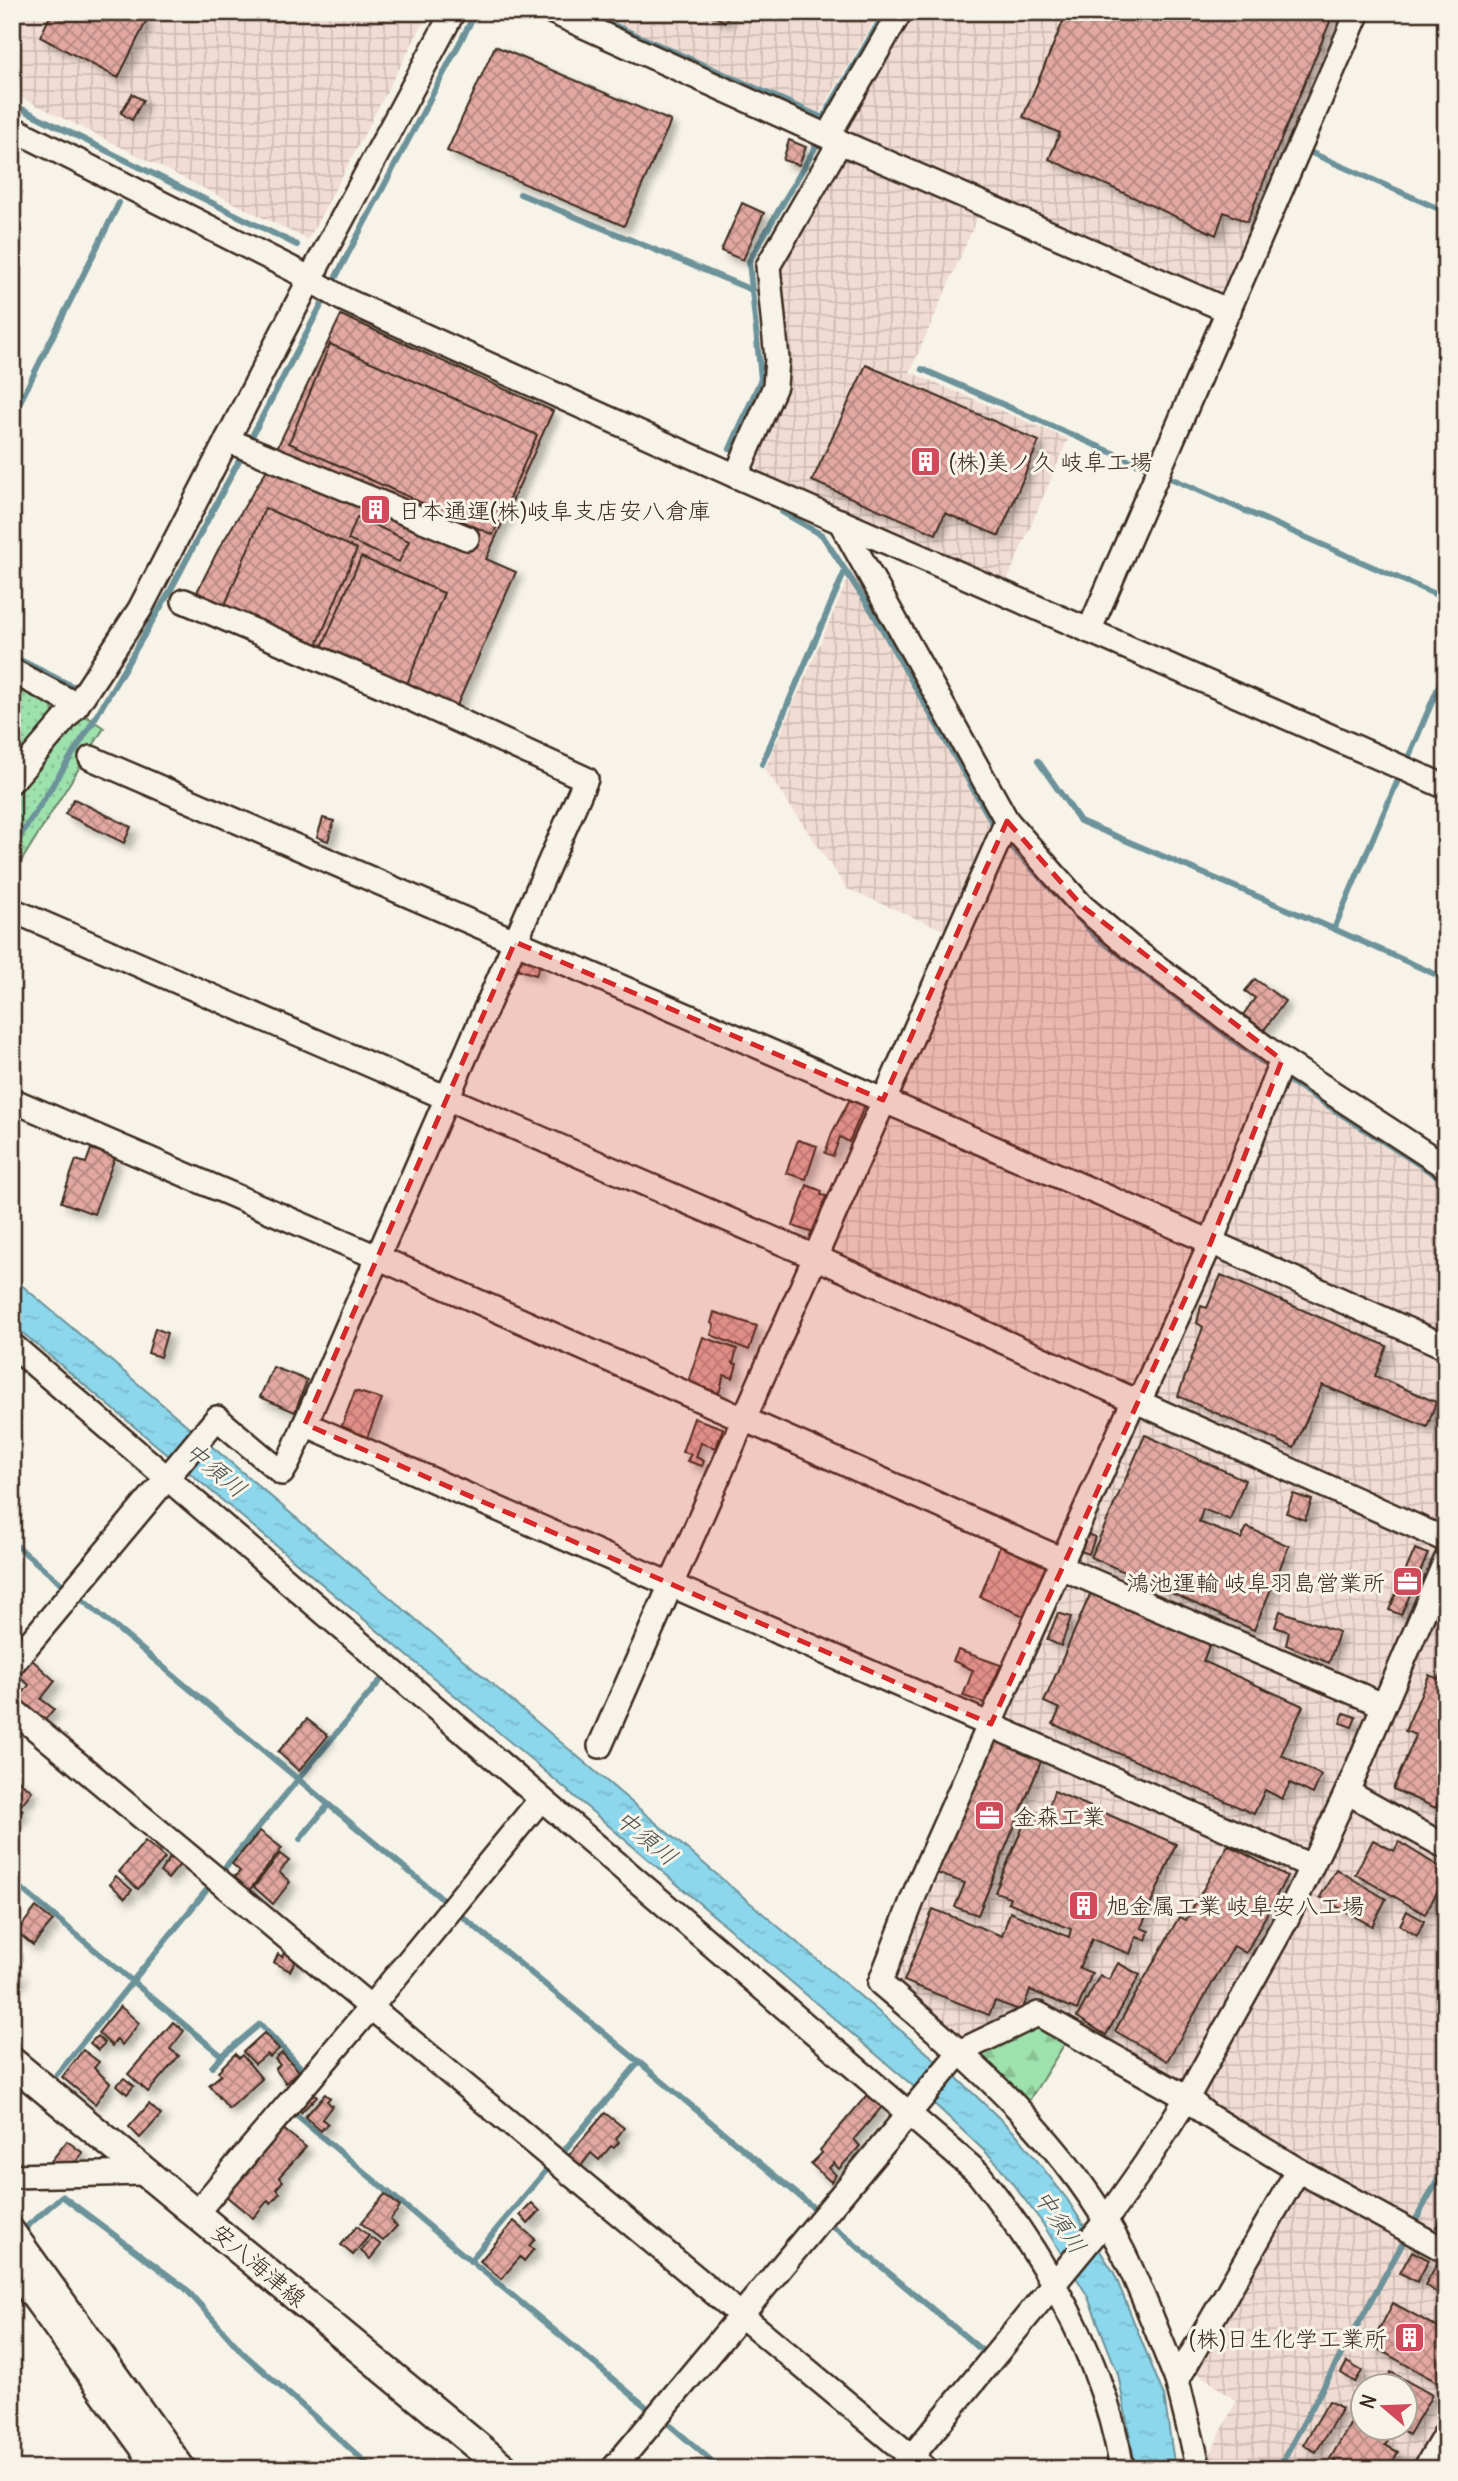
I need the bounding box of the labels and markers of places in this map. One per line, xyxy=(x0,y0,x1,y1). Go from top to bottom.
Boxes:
building icon: (株)美ノ久 岐阜工場 xyxy=(909,444,943,478)
place label: (株)美ノ久 岐阜工場 xyxy=(949,447,1152,476)
building icon: 日本通運(株)岐阜支店安八倉庫 xyxy=(358,493,392,527)
place label: 日本通運(株)岐阜支店安八倉庫 xyxy=(398,496,711,525)
office icon: 鴻池運輸 岐阜羽島営業所 xyxy=(1391,1565,1425,1599)
place label: 鴻池運輸 岐阜羽島営業所 xyxy=(1127,1568,1385,1597)
office icon: 金森工業 xyxy=(973,1799,1007,1833)
place label: 金森工業 xyxy=(1013,1802,1105,1831)
building icon: 旭金属工業 岐阜安八工場 xyxy=(1066,1888,1100,1922)
place label: 旭金属工業 岐阜安八工場 xyxy=(1106,1891,1364,1920)
building icon: (株)日生化学工業所 xyxy=(1393,2321,1427,2355)
place label: (株)日生化学工業所 xyxy=(1189,2324,1387,2353)

